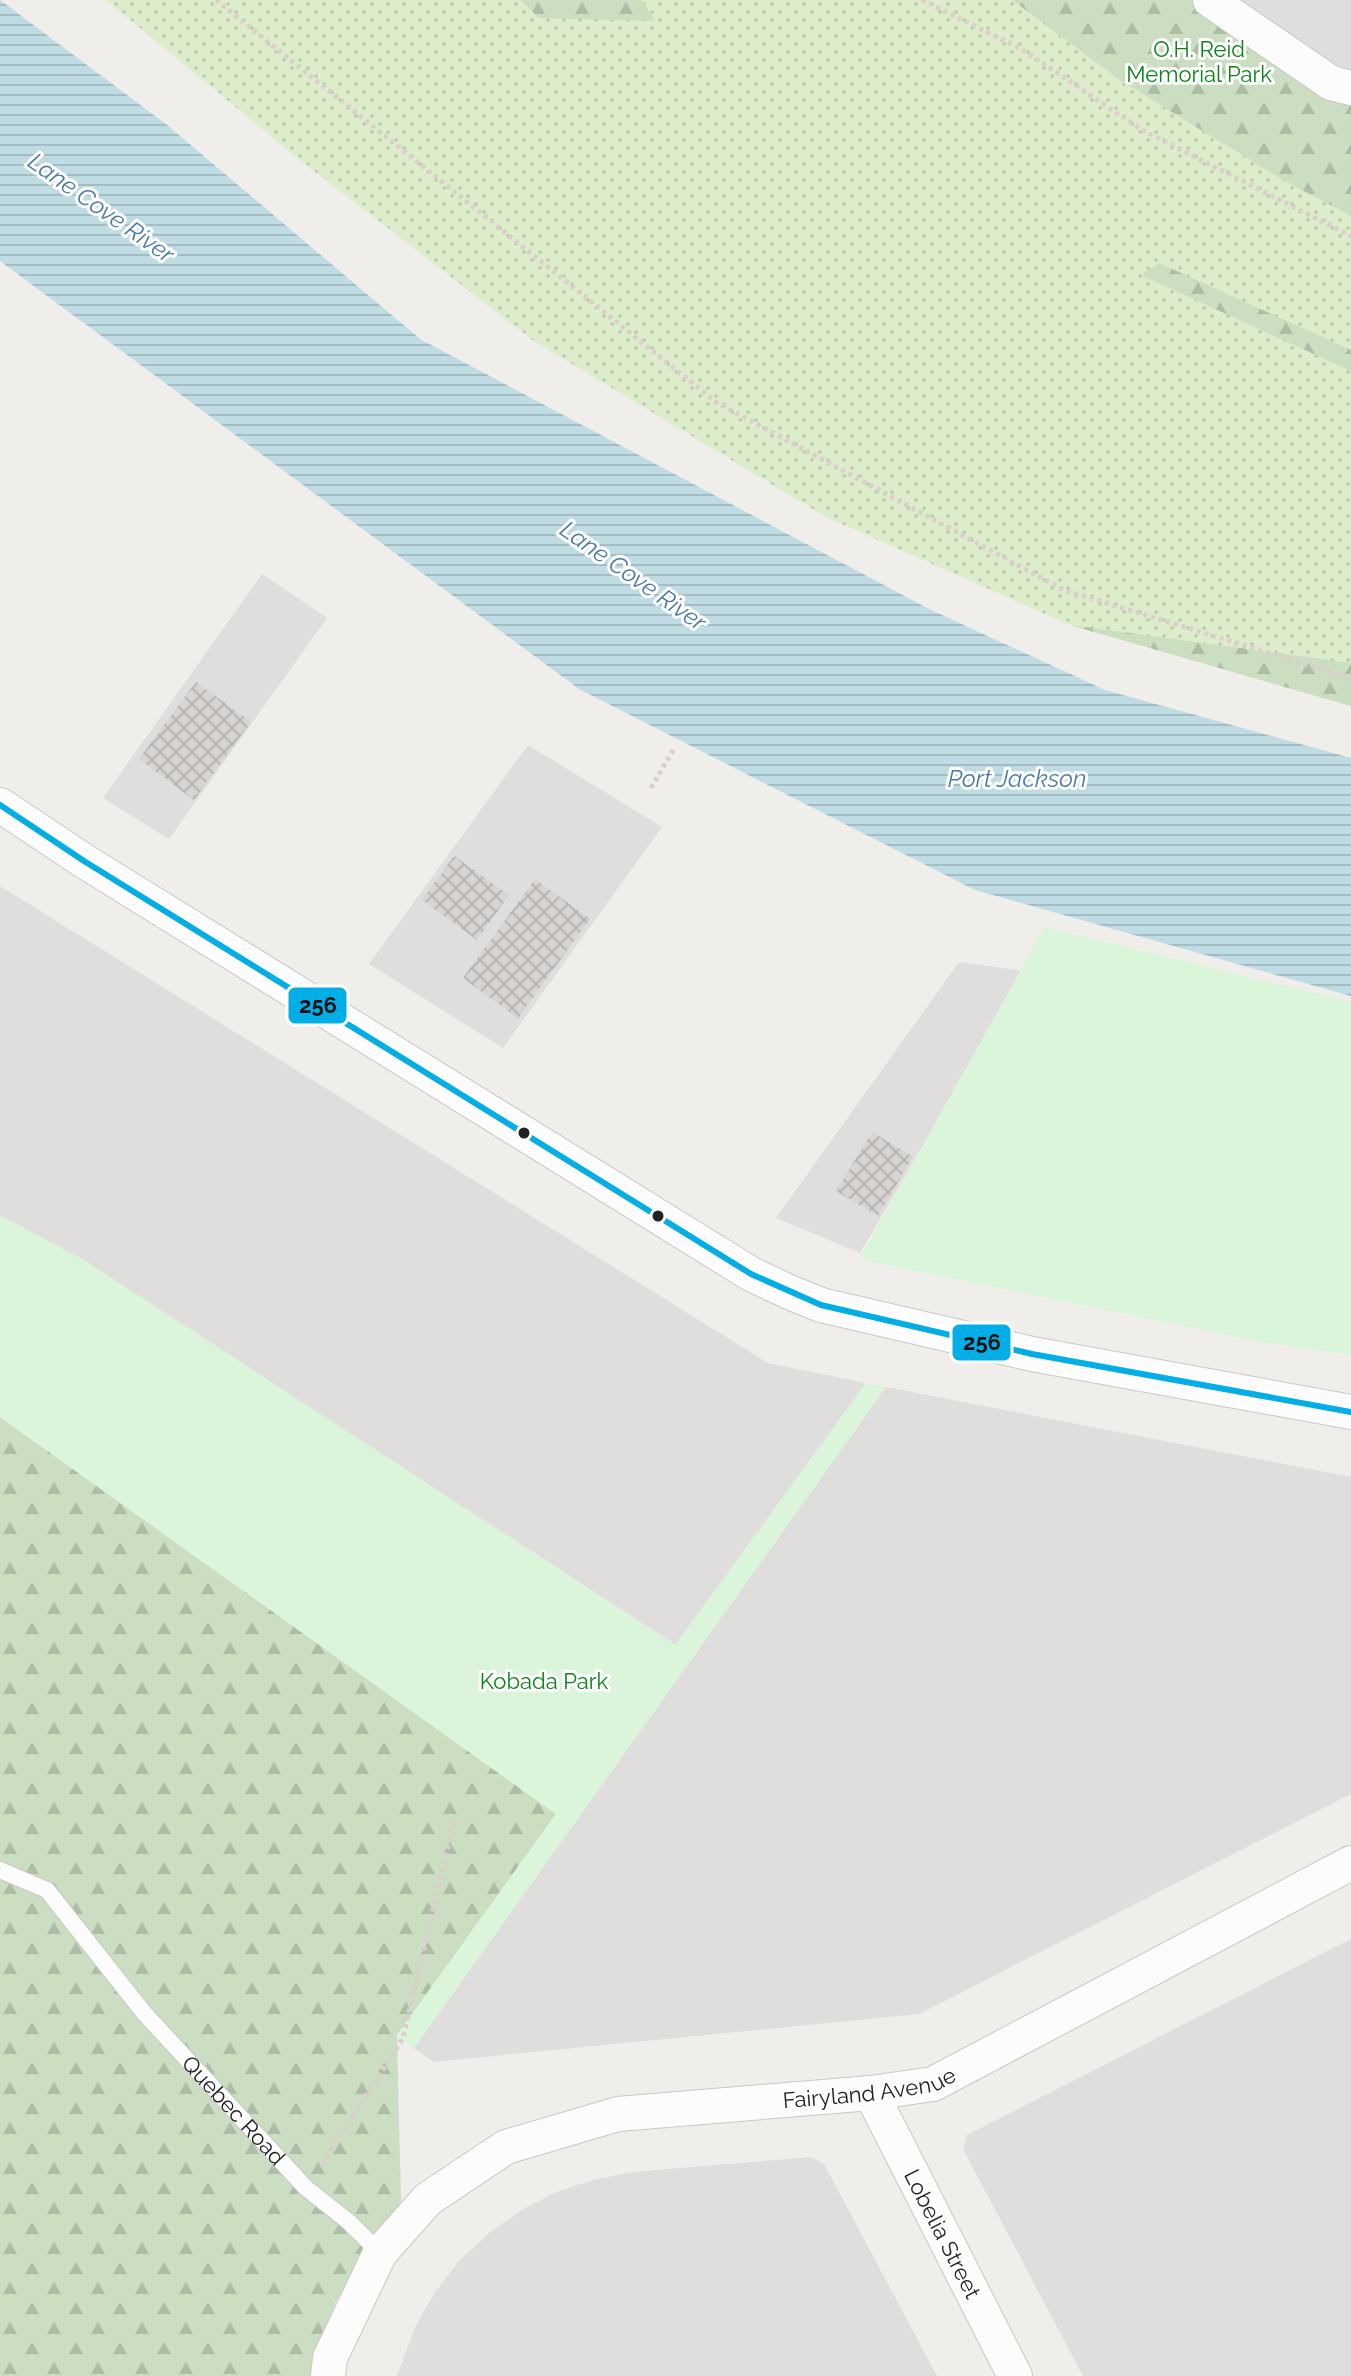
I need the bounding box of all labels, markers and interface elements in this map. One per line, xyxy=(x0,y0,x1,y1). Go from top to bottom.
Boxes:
park label: O.H. Reid Memorial Park xyxy=(1126,36,1272,87)
water label: Lane Cove River xyxy=(23,147,181,269)
water label: Lane Cove River xyxy=(555,515,713,637)
water label: Port Jackson xyxy=(948,764,1086,793)
line badge: 256 xyxy=(287,986,348,1025)
text: 256 xyxy=(299,992,337,1018)
unlabelled marker xyxy=(516,1125,532,1141)
unlabelled marker xyxy=(650,1208,666,1224)
line badge: 256 xyxy=(951,1323,1012,1362)
text: 256 xyxy=(963,1329,1001,1355)
park label: Kobada Park xyxy=(480,1668,609,1694)
street label: Quebec Road xyxy=(177,2050,291,2170)
street label: Fairyland Avenue xyxy=(782,2061,960,2113)
street label: Lobelia Street xyxy=(899,2165,987,2303)

